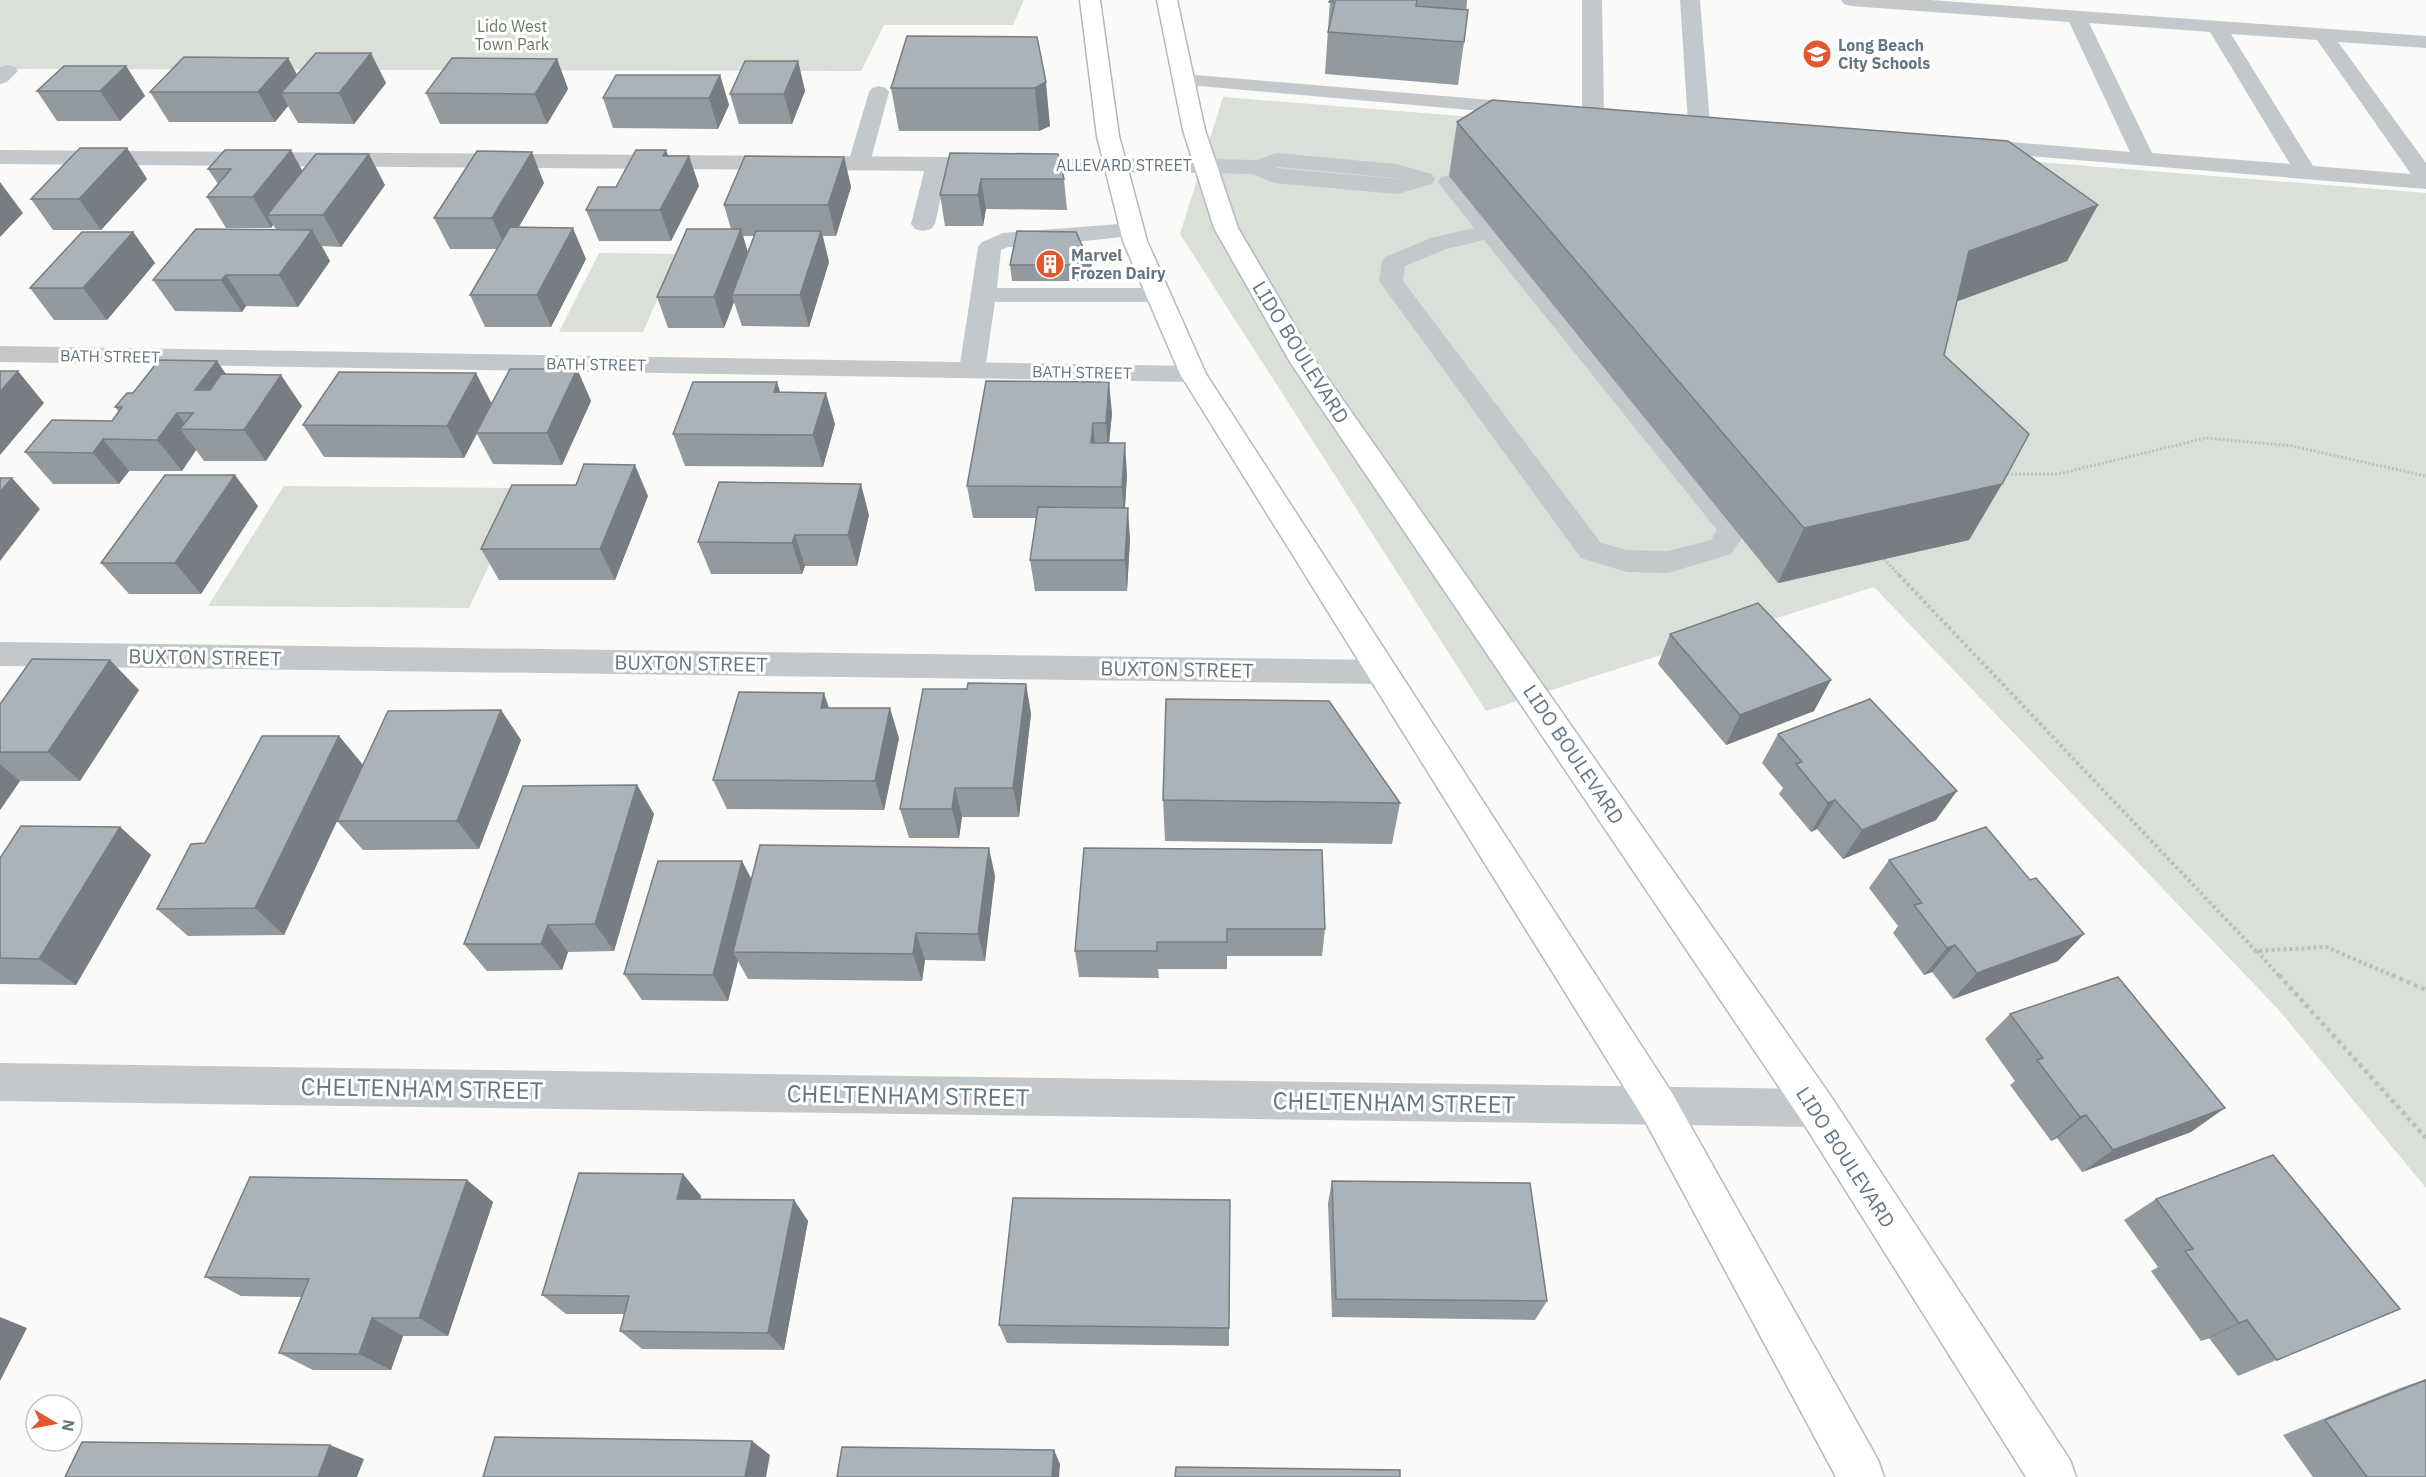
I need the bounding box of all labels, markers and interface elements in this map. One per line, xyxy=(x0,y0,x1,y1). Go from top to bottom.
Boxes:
park label: Lido West Town Park xyxy=(475,16,550,54)
place label: Long Beach City Schools xyxy=(1838,35,1930,73)
school or university icon: Long Beach City Schools xyxy=(1801,38,1833,70)
street label: ALLEVARD STREET xyxy=(1056,155,1192,175)
place label: Marvel Frozen Dairy xyxy=(1071,245,1166,283)
building icon: Marvel Frozen Dairy xyxy=(1034,248,1066,280)
street label: LIDO BOULEVARD xyxy=(1246,276,1356,428)
street label: BATH STREET xyxy=(60,345,160,367)
street label: BATH STREET xyxy=(546,353,646,375)
street label: BATH STREET xyxy=(1032,361,1132,383)
street label: BUXTON STREET xyxy=(128,642,282,672)
street label: BUXTON STREET xyxy=(614,648,768,678)
street label: BUXTON STREET xyxy=(1100,654,1254,684)
street label: LIDO BOULEVARD xyxy=(1517,679,1631,829)
street label: CHELTENHAM STREET xyxy=(300,1070,544,1106)
street label: CHELTENHAM STREET xyxy=(786,1077,1030,1113)
street label: LIDO BOULEVARD xyxy=(1790,1081,1902,1233)
street label: CHELTENHAM STREET xyxy=(1272,1084,1516,1120)
north arrow xyxy=(24,1393,84,1453)
text: N xyxy=(58,1418,80,1433)

